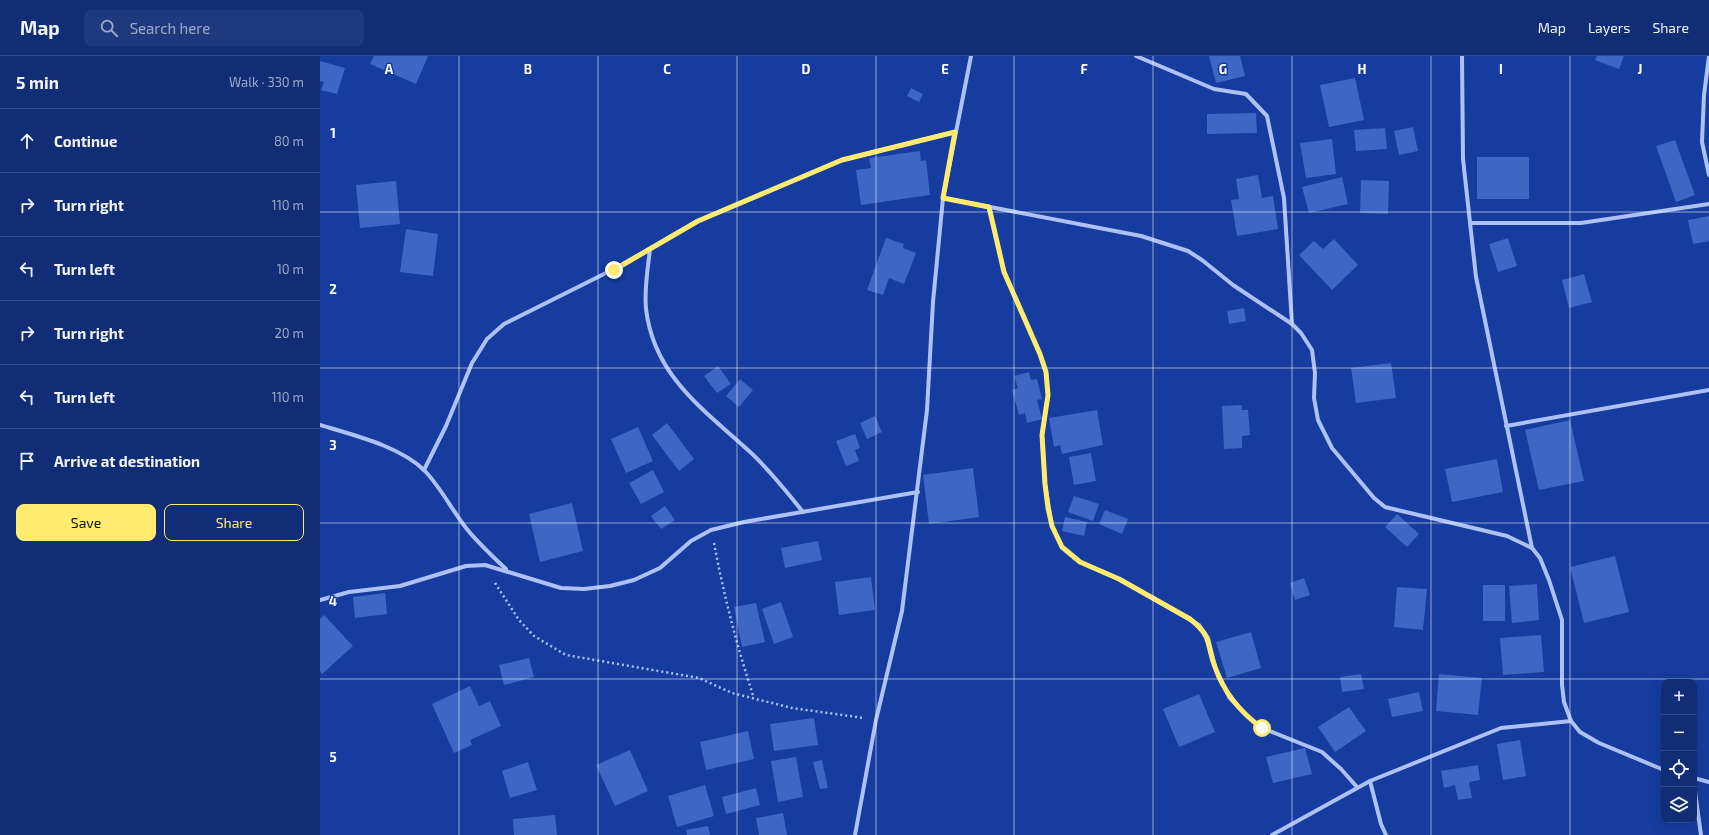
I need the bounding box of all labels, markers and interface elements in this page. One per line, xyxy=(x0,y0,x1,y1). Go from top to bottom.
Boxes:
search box xyxy=(84,10,364,46)
text: Map xyxy=(20,16,60,39)
icon: search xyxy=(98,17,120,39)
text: Search here xyxy=(130,19,210,37)
text: Map xyxy=(1538,19,1566,36)
text: Layers xyxy=(1588,19,1630,36)
text: Share xyxy=(1652,19,1689,36)
text: A xyxy=(385,61,394,77)
text: B xyxy=(524,61,532,77)
text: C xyxy=(663,61,671,77)
text: D xyxy=(802,61,811,77)
text: E xyxy=(941,61,949,77)
text: F xyxy=(1080,61,1088,77)
text: G xyxy=(1219,61,1227,77)
text: H xyxy=(1358,61,1367,77)
text: I xyxy=(1499,61,1503,77)
text: J xyxy=(1638,61,1642,77)
text: 5 min xyxy=(16,72,59,92)
text: Walk · 330 m xyxy=(229,74,304,90)
text: 1 xyxy=(330,125,336,141)
icon: ahead xyxy=(16,130,38,152)
text: Continue xyxy=(54,132,117,150)
text: 80 m xyxy=(274,133,304,149)
icon: right xyxy=(16,194,38,216)
text: Turn right xyxy=(54,196,124,214)
text: 110 m xyxy=(272,197,304,213)
icon: left xyxy=(16,258,38,280)
text: Turn left xyxy=(54,260,115,278)
text: 10 m xyxy=(277,261,304,277)
route end xyxy=(605,261,623,279)
text: 2 xyxy=(329,281,337,297)
icon: right xyxy=(16,322,38,344)
text: Turn right xyxy=(54,324,124,342)
text: 20 m xyxy=(275,325,304,341)
icon: left xyxy=(16,386,38,408)
text: Turn left xyxy=(54,388,115,406)
text: 110 m xyxy=(272,389,304,405)
text: 3 xyxy=(329,437,337,453)
icon: arrive xyxy=(16,450,38,472)
text: Arrive at destination xyxy=(54,452,200,470)
button: Save xyxy=(16,504,156,541)
button: Share xyxy=(164,504,304,541)
text: 4 xyxy=(329,593,337,609)
map controls xyxy=(1661,679,1697,823)
button: + xyxy=(1661,679,1697,715)
button: − xyxy=(1661,715,1697,751)
route start xyxy=(1253,719,1271,737)
text: 5 xyxy=(329,749,337,765)
button: locate xyxy=(1661,751,1697,787)
button: layers xyxy=(1661,787,1697,823)

